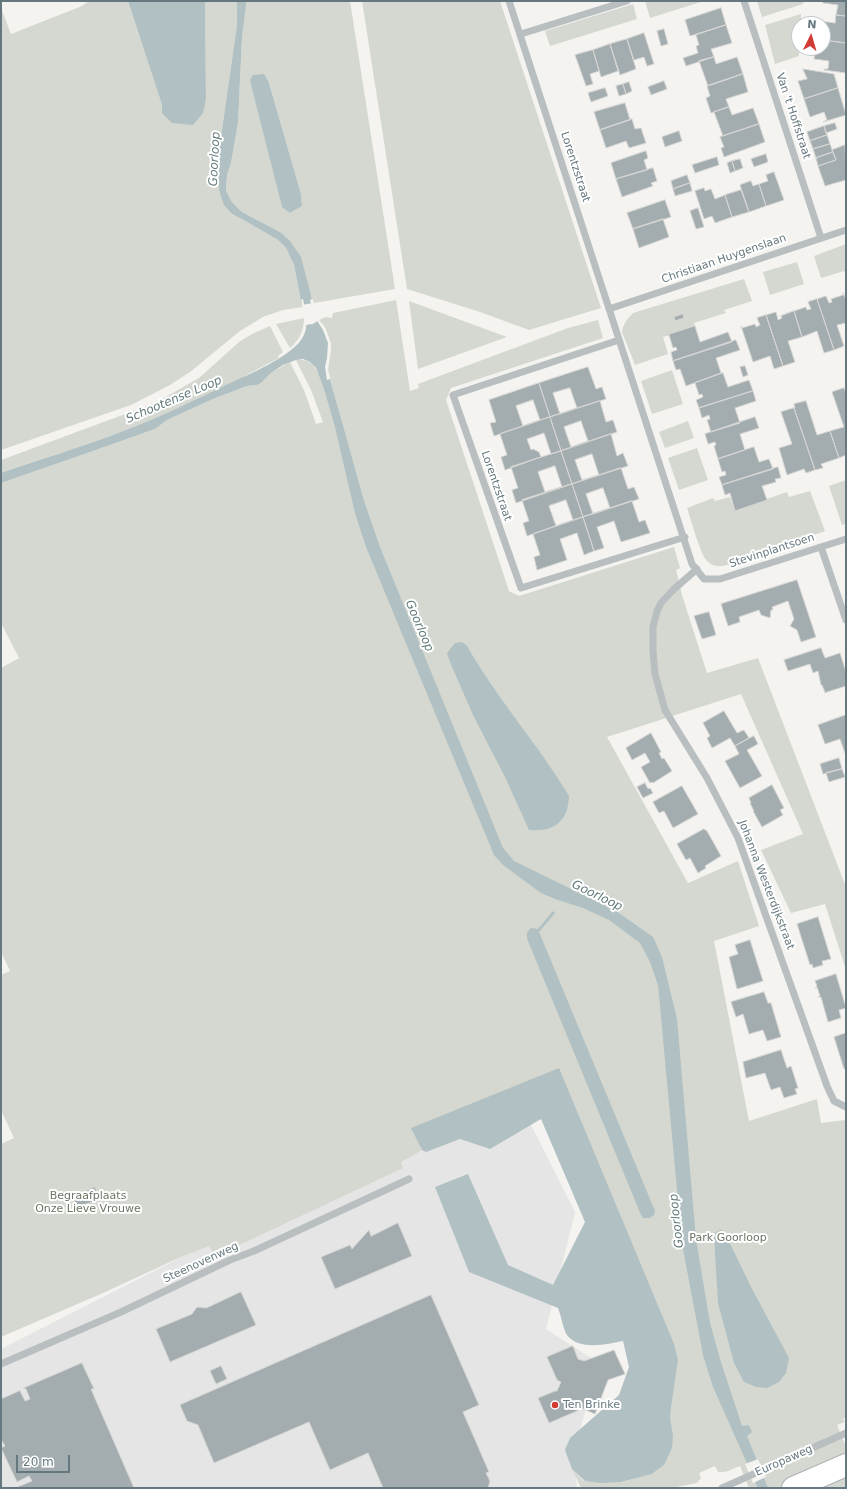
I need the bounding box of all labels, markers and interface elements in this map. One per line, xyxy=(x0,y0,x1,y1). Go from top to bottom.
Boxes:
north arrow xyxy=(791,16,831,56)
text: N xyxy=(807,18,817,31)
street label: Van 't Hoffstraat xyxy=(773,71,813,161)
street label: Lorentzstraat xyxy=(557,130,593,204)
water label: Goorloop xyxy=(206,131,224,187)
street label: Christiaan Huygenslaan xyxy=(660,231,788,287)
water label: Schootense Loop xyxy=(124,373,224,427)
street label: Lorentzstraat xyxy=(478,449,514,523)
street label: Stevinplantsoen xyxy=(728,531,816,571)
water label: Goorloop xyxy=(402,598,436,654)
street label: Johanna Westerdijkstraat xyxy=(735,818,797,952)
water label: Goorloop xyxy=(569,878,625,914)
park label: Begraafplaats Onze Lieve Vrouwe xyxy=(35,1189,141,1215)
water label: Goorloop xyxy=(667,1193,687,1249)
park label: Park Goorloop xyxy=(689,1231,767,1245)
street label: Steenovenweg xyxy=(161,1240,241,1286)
place label: Ten Brinke xyxy=(563,1398,620,1412)
marker: Ten Brinke xyxy=(550,1400,560,1410)
street label: Europaweg xyxy=(753,1442,815,1480)
scale bar xyxy=(18,1447,72,1473)
text: 20 m xyxy=(23,1455,54,1469)

